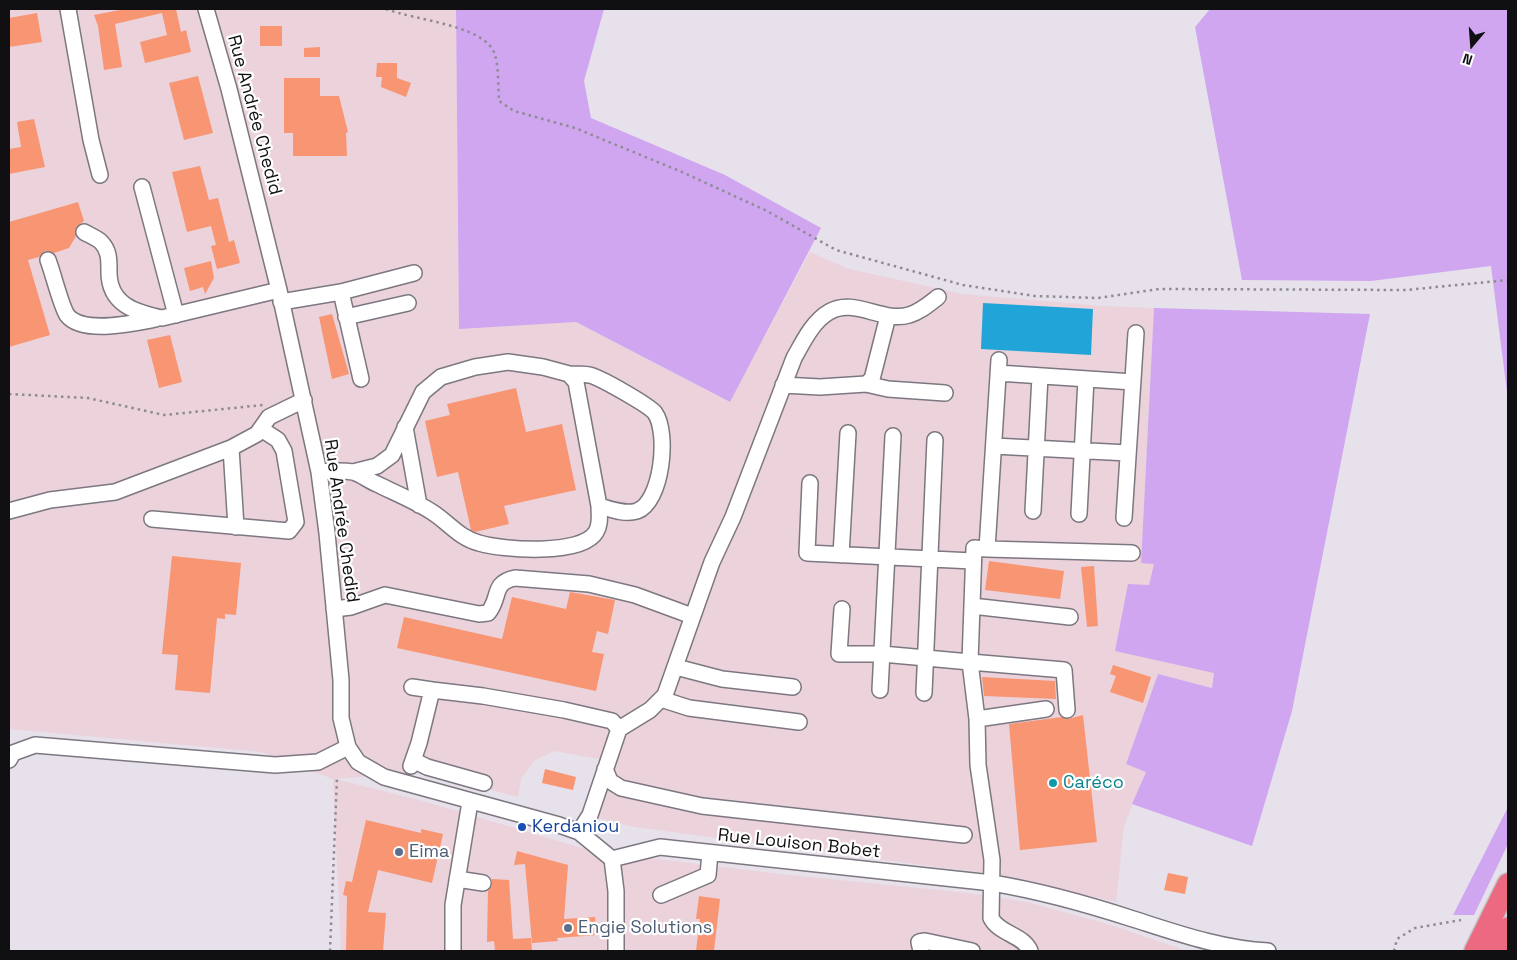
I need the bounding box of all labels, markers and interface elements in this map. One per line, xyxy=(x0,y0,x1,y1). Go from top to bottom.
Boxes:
north arrow xyxy=(1447,20,1497,70)
street label: Rue Andrée Chedid xyxy=(222,33,286,197)
text: N xyxy=(1460,49,1475,69)
street label: Rue Andrée Chedid xyxy=(319,438,363,604)
place label: Caréco xyxy=(1063,772,1124,794)
marker: Caréco xyxy=(1047,777,1059,789)
place label: Kerdaniou xyxy=(532,816,619,838)
marker: Kerdaniou xyxy=(516,821,528,833)
street label: Rue Louison Bobet xyxy=(717,825,881,863)
place label: Eima xyxy=(409,841,449,863)
marker: Eima xyxy=(393,846,405,858)
place label: Engie Solutions xyxy=(578,917,712,939)
marker: Engie Solutions xyxy=(562,922,574,934)

